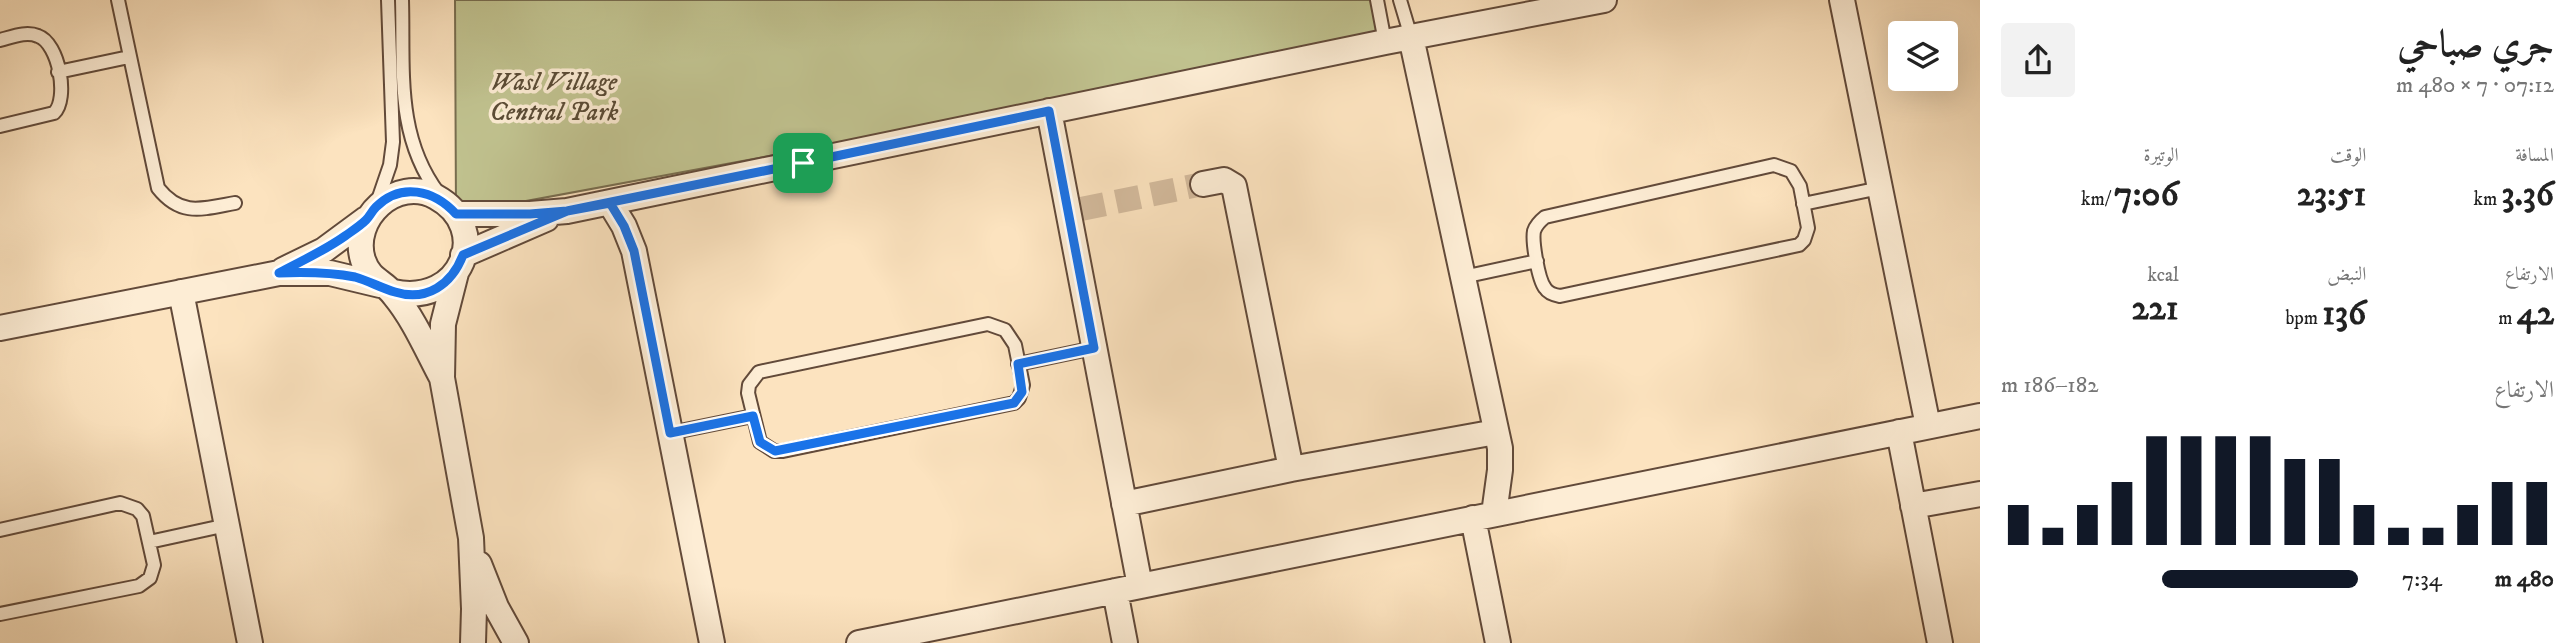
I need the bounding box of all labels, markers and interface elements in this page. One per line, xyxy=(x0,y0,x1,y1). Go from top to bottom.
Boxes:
map controls xyxy=(1888,21,1958,91)
button: layers xyxy=(1888,21,1958,91)
text: جري صباحي xyxy=(2397,21,2554,69)
button: share xyxy=(2001,23,2075,97)
park label: Wasl Village Central Park xyxy=(490,66,618,129)
text: 07:12 · 7 × 480 m xyxy=(2396,71,2554,100)
pin xyxy=(773,133,833,193)
icon: arrive xyxy=(784,144,822,182)
text: الوتيرة xyxy=(2144,144,2179,167)
text: الوقت xyxy=(2330,144,2366,167)
text: المسافة xyxy=(2515,144,2554,167)
text: 7:06 xyxy=(2114,173,2179,217)
text: 23:51 xyxy=(2297,173,2366,217)
text: 3.36 xyxy=(2501,173,2554,217)
text: /km xyxy=(2081,188,2114,211)
text: km xyxy=(2474,188,2501,211)
text: النبض xyxy=(2327,263,2366,286)
text: الارتفاع xyxy=(2505,263,2554,286)
text: kcal xyxy=(2147,264,2179,287)
text: 221 xyxy=(2131,287,2179,331)
text: 136 xyxy=(2322,292,2366,336)
text: 42 xyxy=(2517,292,2554,336)
text: bpm xyxy=(2285,307,2322,330)
text: m xyxy=(2498,307,2517,330)
text: 182–186 m xyxy=(2001,371,2099,400)
text: الارتفاع xyxy=(2494,376,2554,405)
text: 7:34 xyxy=(2402,565,2442,594)
text: 480 m xyxy=(2495,565,2554,594)

